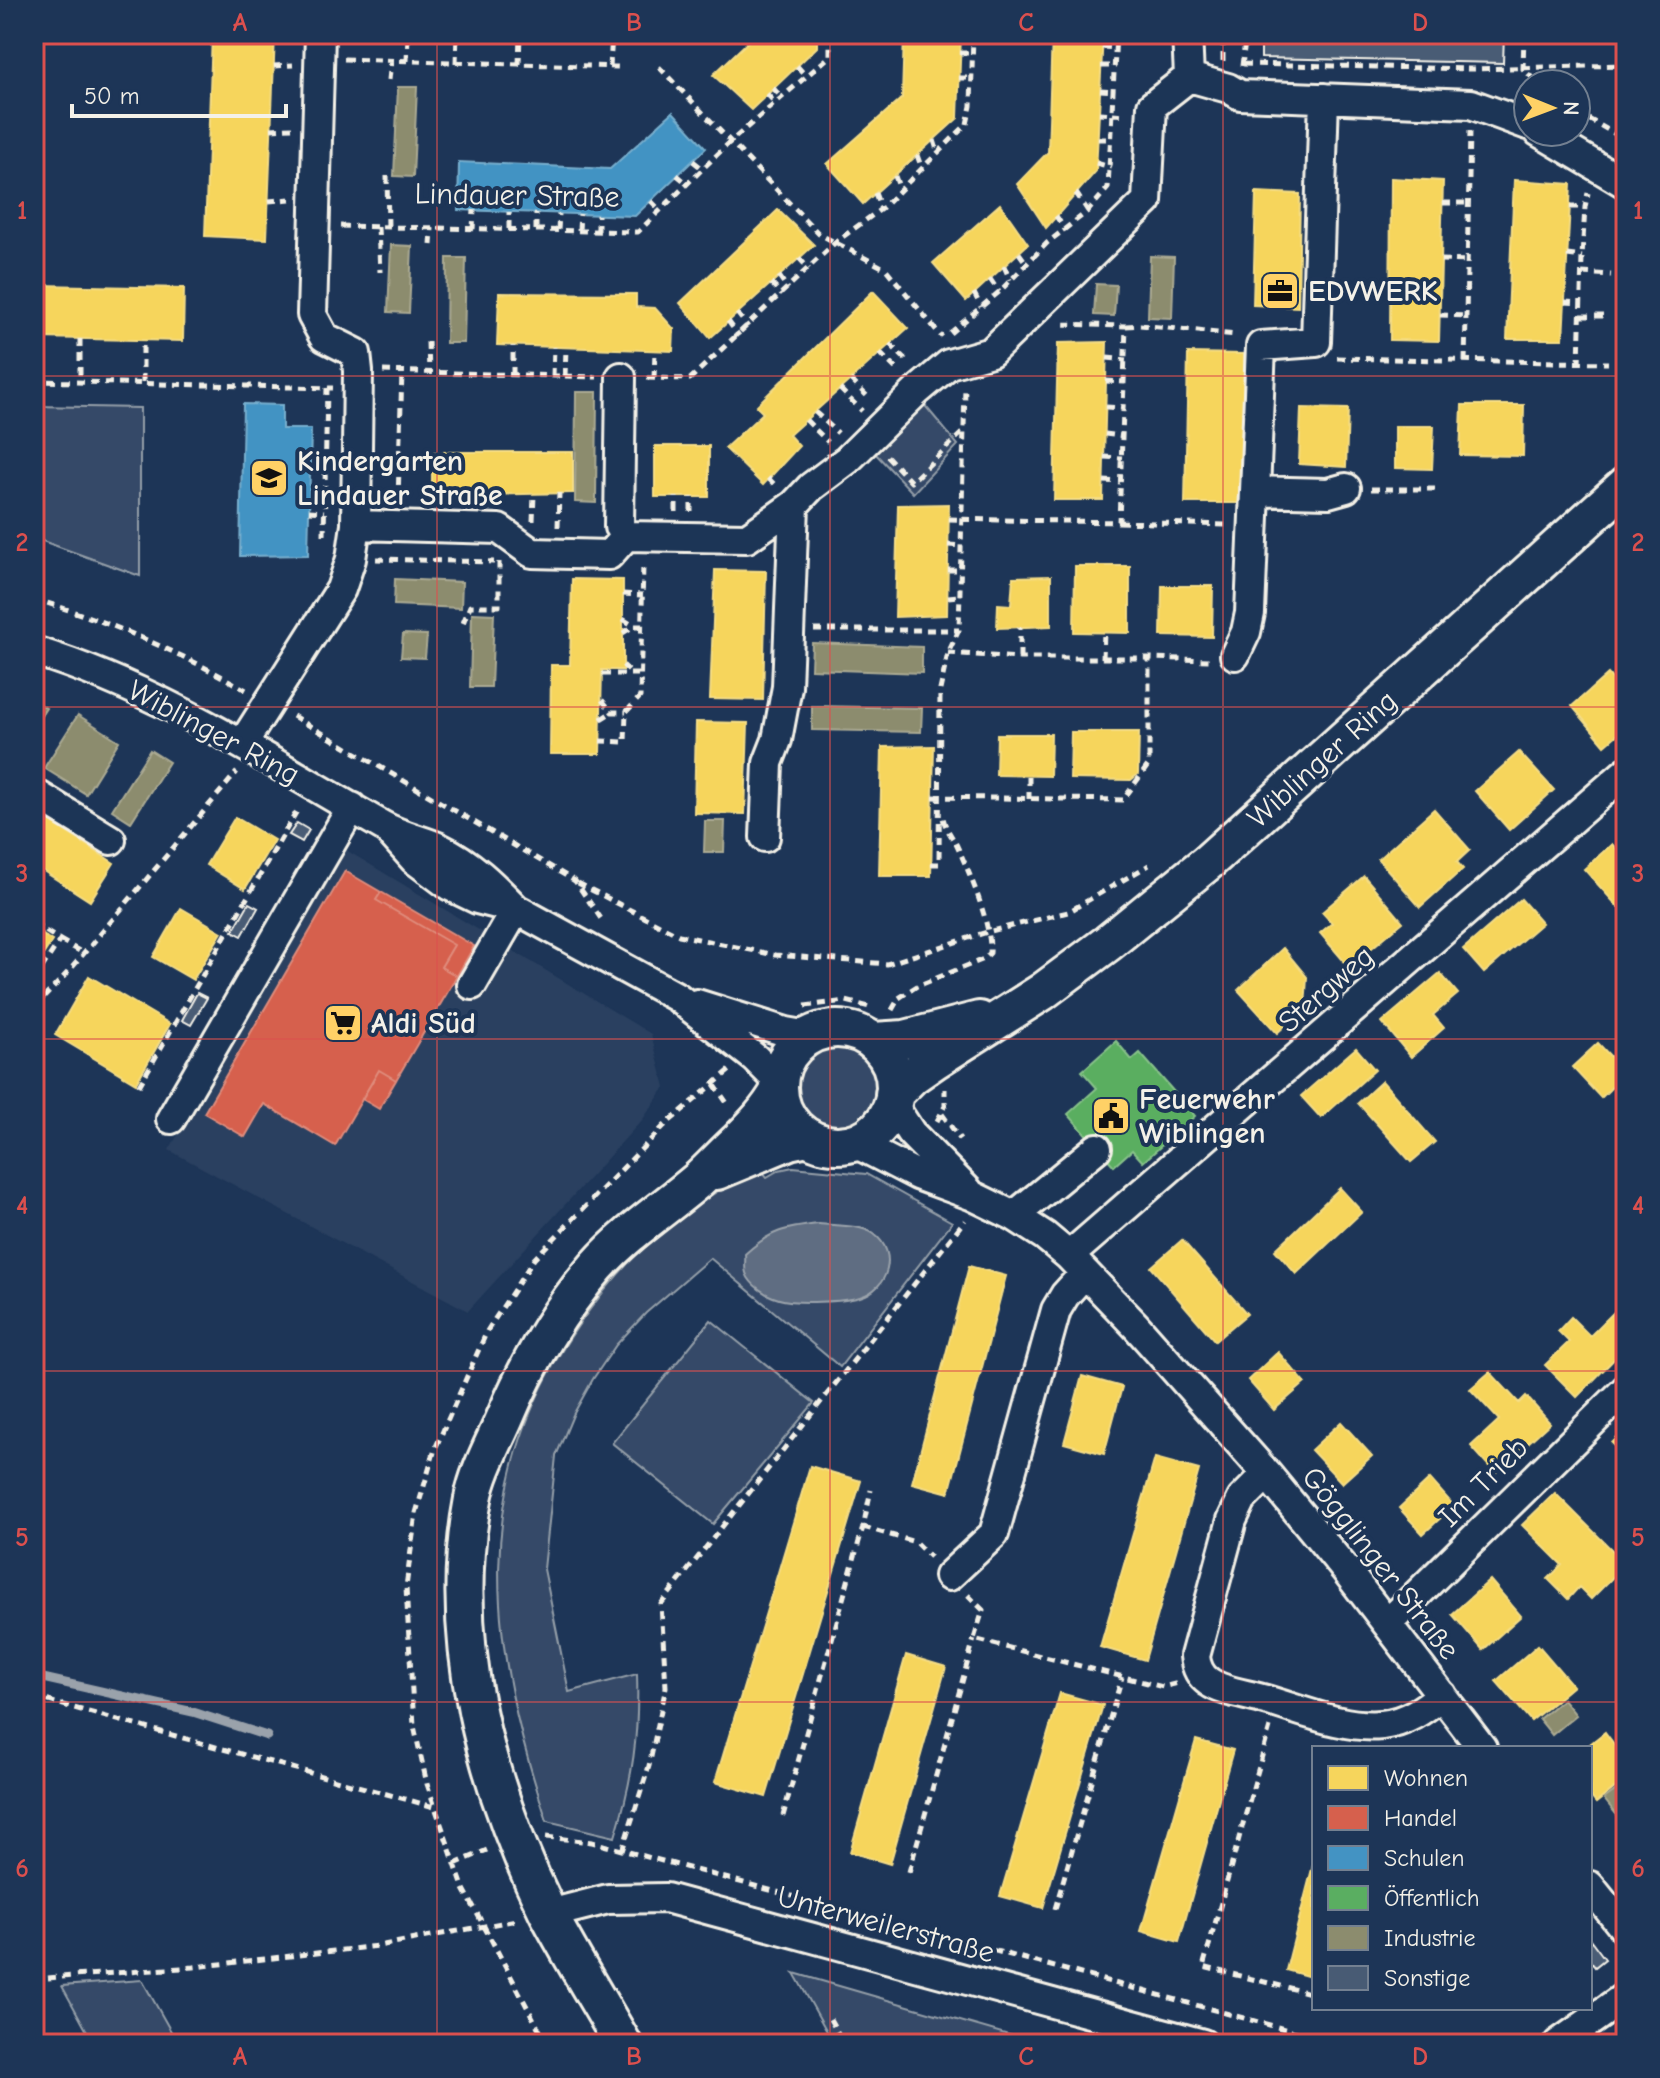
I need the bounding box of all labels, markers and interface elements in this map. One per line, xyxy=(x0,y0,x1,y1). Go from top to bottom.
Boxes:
text: A xyxy=(233,8,248,38)
text: B xyxy=(626,8,642,38)
text: C xyxy=(1018,8,1034,38)
text: D xyxy=(1412,8,1428,38)
scale bar xyxy=(72,68,286,118)
north arrow xyxy=(1512,68,1592,148)
text: 50 m xyxy=(84,82,140,110)
text: N xyxy=(1558,101,1584,116)
street label: Lindauer Straße xyxy=(414,176,620,215)
text: 1 xyxy=(17,196,27,226)
text: 1 xyxy=(1633,196,1643,226)
office icon: EDVWERK xyxy=(1259,270,1301,312)
place label: EDVWERK xyxy=(1308,274,1438,309)
place label: Kindergarten Lindauer Straße xyxy=(297,444,503,513)
school or university icon: Kindergarten Lindauer Straße xyxy=(248,457,290,499)
text: 2 xyxy=(16,528,28,558)
text: 2 xyxy=(1632,528,1644,558)
street label: Wiblinger Ring xyxy=(122,673,305,792)
street label: Wiblinger Ring xyxy=(1240,683,1404,836)
text: 3 xyxy=(16,859,28,889)
text: 3 xyxy=(1632,859,1644,889)
street label: Stergweg xyxy=(1272,939,1381,1040)
supermarket icon: Aldi Süd xyxy=(322,1002,364,1044)
place label: Aldi Süd xyxy=(371,1006,476,1041)
place label: Feuerwehr Wiblingen xyxy=(1139,1082,1275,1151)
public building icon: Feuerwehr Wiblingen xyxy=(1090,1095,1132,1137)
text: 4 xyxy=(16,1191,28,1221)
text: 4 xyxy=(1632,1191,1644,1221)
street label: Im Trieb xyxy=(1431,1430,1535,1534)
street label: Gögglinger Straße xyxy=(1295,1460,1467,1667)
text: 5 xyxy=(15,1523,29,1553)
text: 5 xyxy=(1631,1523,1645,1553)
legend xyxy=(1312,1746,1592,2010)
text: Wohnen xyxy=(1384,1764,1468,1792)
text: Handel xyxy=(1384,1804,1457,1832)
text: Schulen xyxy=(1384,1844,1465,1872)
text: 6 xyxy=(15,1854,29,1884)
text: 6 xyxy=(1631,1854,1645,1884)
street label: Unterweilerstraße xyxy=(773,1879,998,1970)
text: Öffentlich xyxy=(1384,1884,1480,1912)
text: Industrie xyxy=(1384,1924,1476,1952)
text: Sonstige xyxy=(1384,1964,1470,1992)
text: A xyxy=(233,2042,248,2072)
text: B xyxy=(626,2042,642,2072)
text: C xyxy=(1018,2042,1034,2072)
text: D xyxy=(1412,2042,1428,2072)

